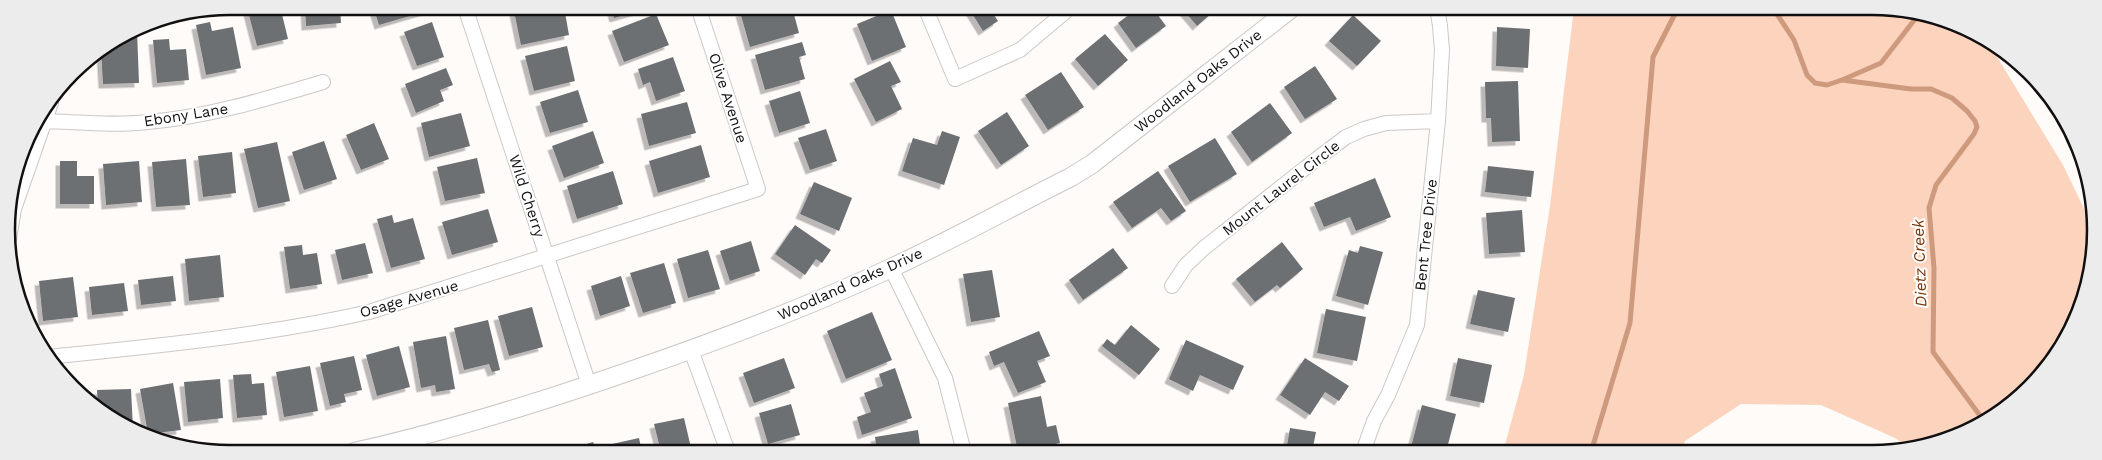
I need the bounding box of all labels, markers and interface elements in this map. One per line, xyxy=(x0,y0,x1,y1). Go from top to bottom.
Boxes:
street label: Woodland Oaks Drive xyxy=(1131,26,1265,136)
street label: Olive Avenue xyxy=(705,51,751,145)
street label: Ebony Lane xyxy=(143,99,229,131)
street label: Mount Laurel Circle xyxy=(1219,137,1343,239)
street label: Wild Cherry xyxy=(505,152,549,240)
street label: Bent Tree Drive xyxy=(1411,178,1441,292)
water label: Dietz Creek xyxy=(1908,218,1931,307)
street label: Woodland Oaks Drive xyxy=(775,244,925,324)
street label: Osage Avenue xyxy=(358,276,460,322)

